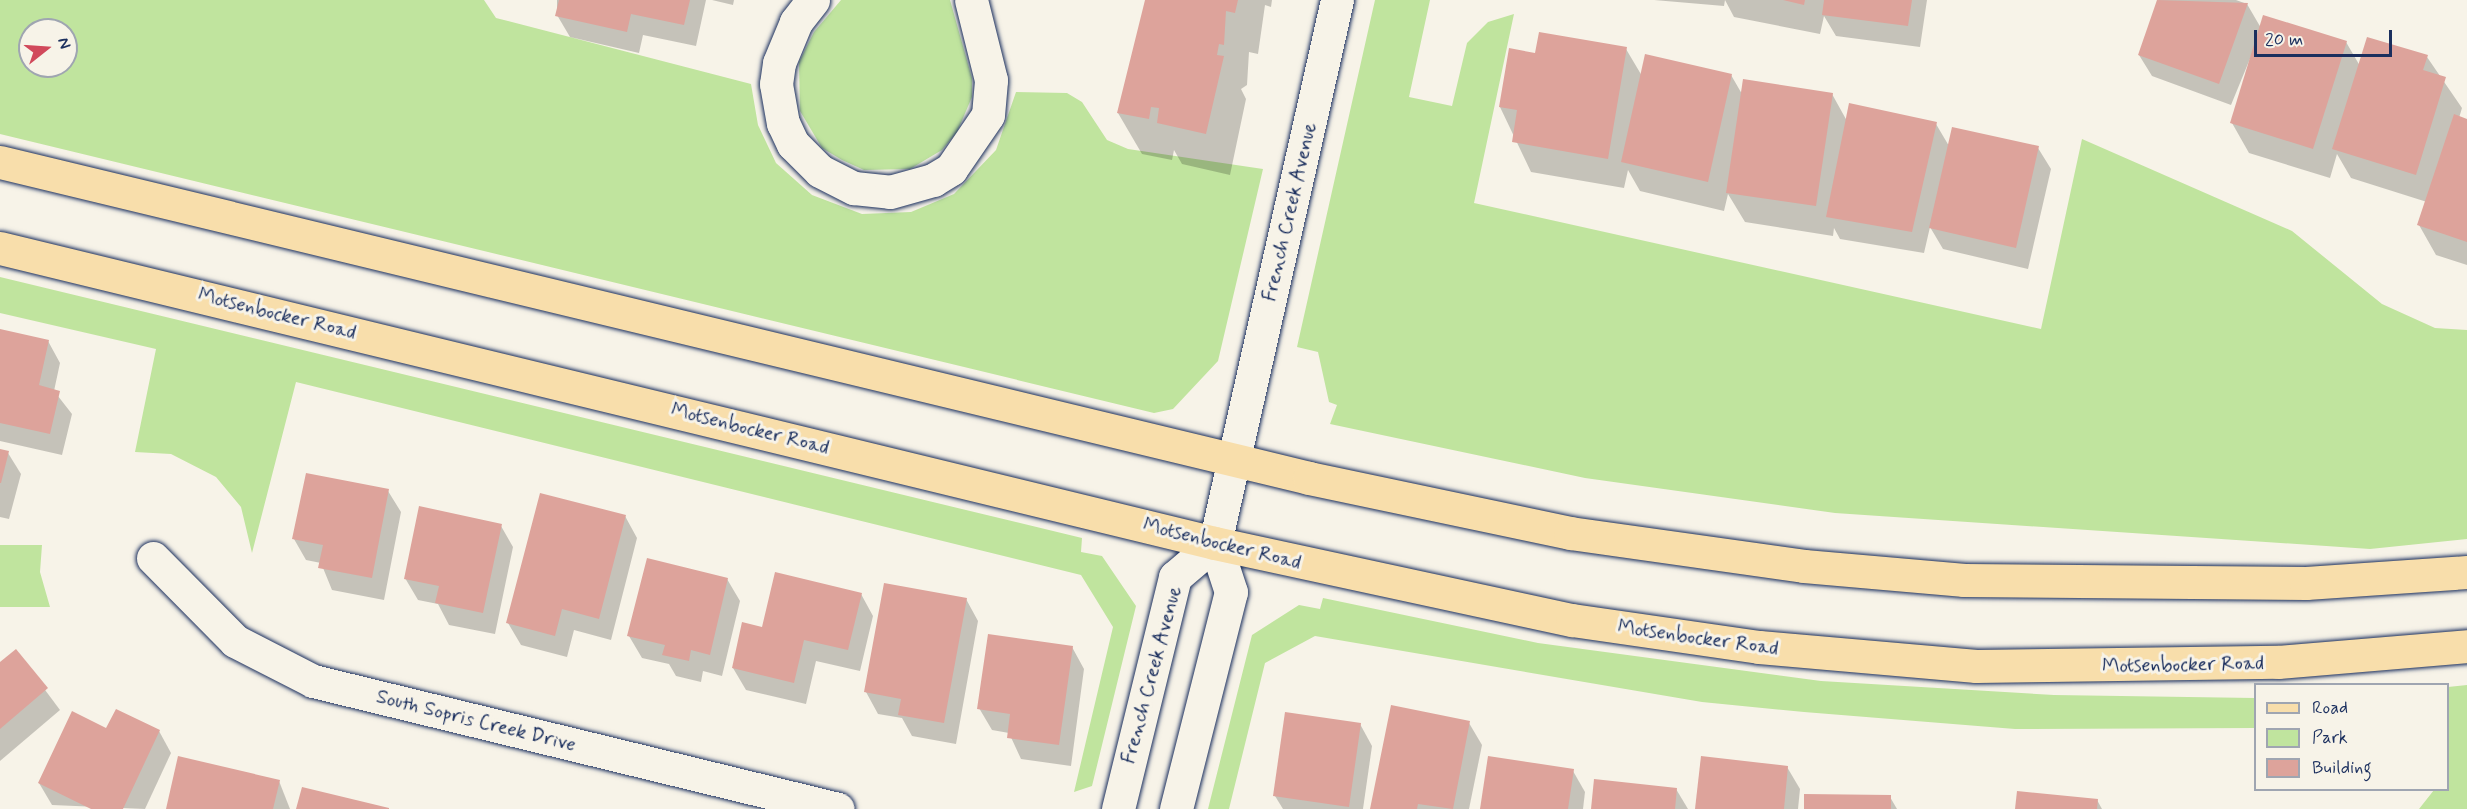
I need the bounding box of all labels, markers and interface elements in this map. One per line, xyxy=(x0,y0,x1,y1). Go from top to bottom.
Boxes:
north arrow xyxy=(18,18,78,78)
scale bar xyxy=(2257,18,2395,56)
text: 20 m xyxy=(2265,28,2303,52)
text: N xyxy=(52,35,75,51)
street label: French Creek Avenue xyxy=(1257,119,1323,305)
street label: Motsenbocker Road xyxy=(197,283,357,345)
street label: Motsenbocker Road xyxy=(670,398,830,460)
street label: Motsenbocker Road xyxy=(1142,513,1302,575)
street label: French Creek Avenue xyxy=(1116,582,1188,768)
street label: Motsenbocker Road xyxy=(1618,615,1778,661)
street label: Motsenbocker Road xyxy=(2103,652,2263,678)
legend xyxy=(2254,683,2449,791)
street label: South Sopris Creek Drive xyxy=(374,685,578,757)
text: Road xyxy=(2312,696,2348,720)
text: Park xyxy=(2312,726,2348,750)
text: Building xyxy=(2312,756,2372,780)

